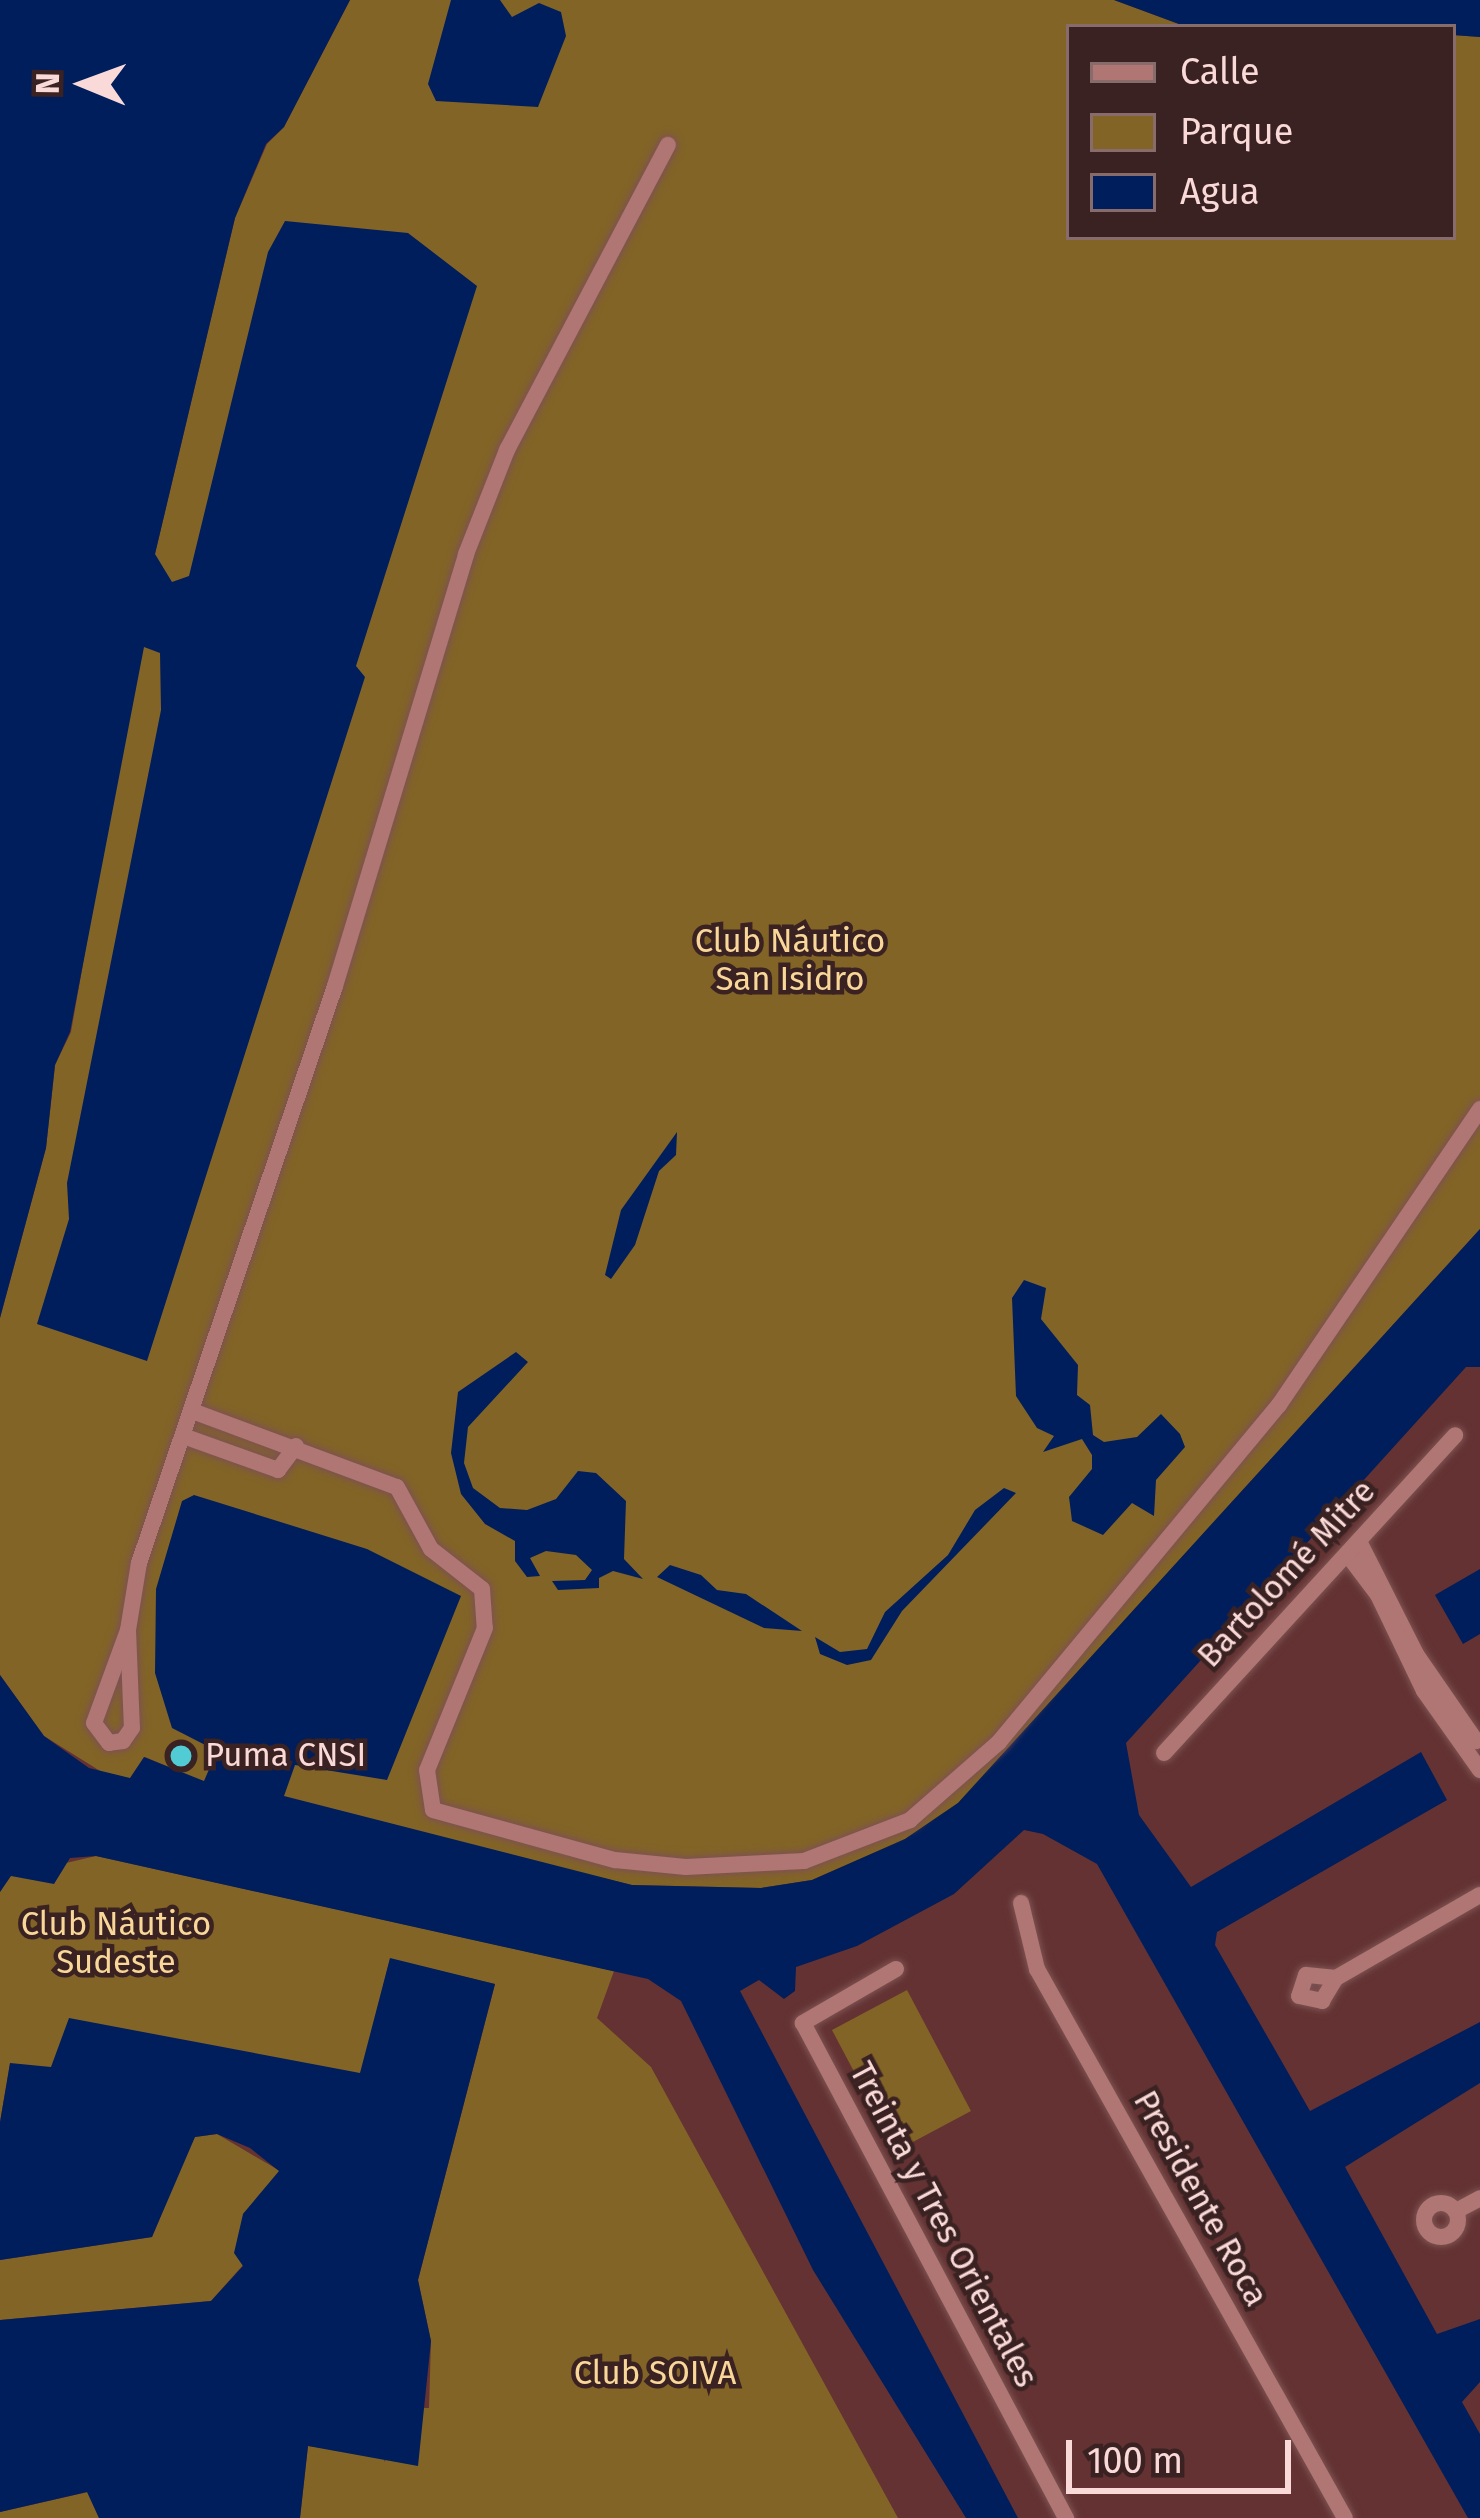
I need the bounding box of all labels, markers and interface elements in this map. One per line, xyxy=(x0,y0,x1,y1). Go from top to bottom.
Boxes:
north arrow xyxy=(24,24,144,144)
legend xyxy=(1066,24,1456,240)
text: Calle xyxy=(1180,50,1260,94)
text: N xyxy=(28,72,68,95)
text: Parque xyxy=(1180,110,1293,154)
text: Agua xyxy=(1180,170,1260,214)
park label: Club Náutico San Isidro xyxy=(695,922,885,1000)
street label: Bartolomé Mitre xyxy=(1190,1472,1384,1676)
place label: Puma CNSI xyxy=(205,1736,366,1776)
marker: Puma CNSI xyxy=(168,1743,194,1769)
park label: Club Náutico Sudeste xyxy=(21,1905,211,1983)
street label: Treinta y Tres Orientales xyxy=(841,2056,1045,2394)
street label: Presidente Roca xyxy=(1124,2084,1276,2314)
park label: Club SOIVA xyxy=(574,2354,736,2394)
scale bar xyxy=(1072,2416,1297,2490)
text: 100 m xyxy=(1087,2439,1183,2483)

